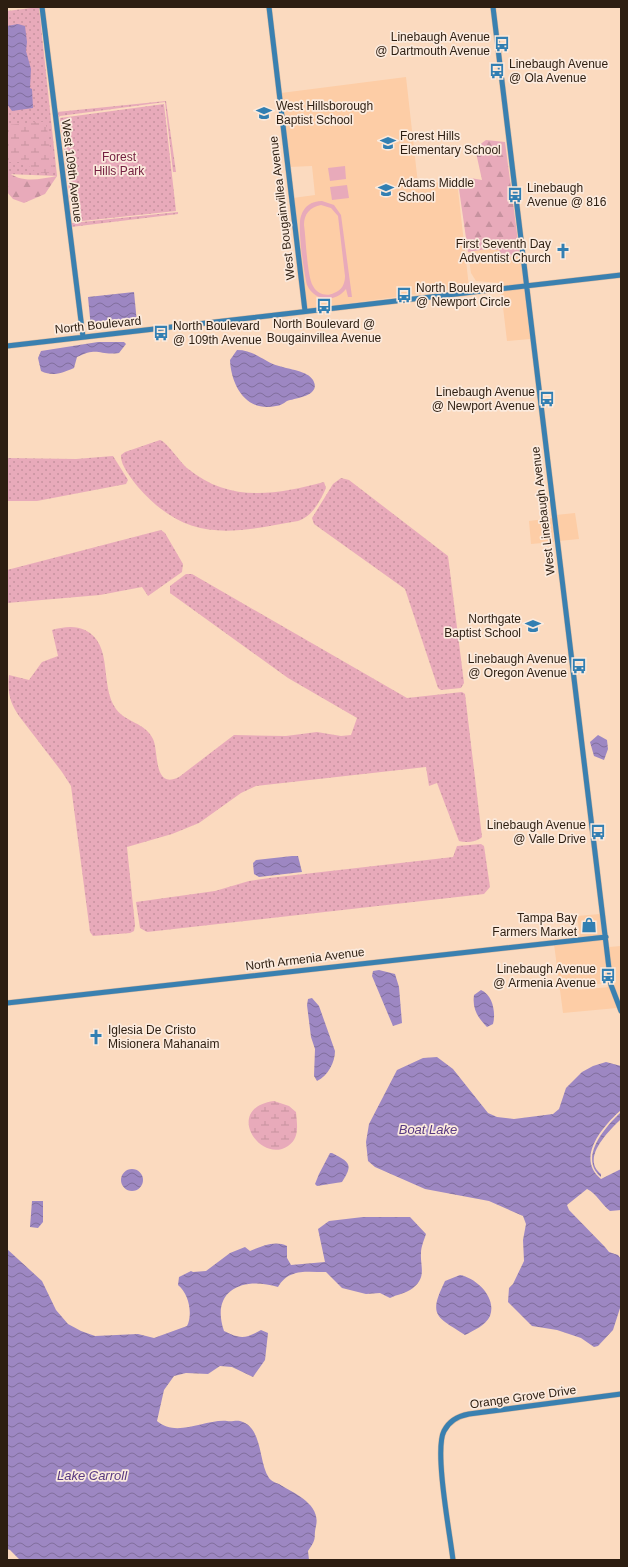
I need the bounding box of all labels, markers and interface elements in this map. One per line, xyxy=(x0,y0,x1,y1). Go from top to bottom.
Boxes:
place label: Linebaugh Avenue @ Dartmouth Avenue xyxy=(375,30,490,58)
bus stop icon: Linebaugh Avenue @ Dartmouth Avenue xyxy=(493,35,511,53)
place label: Linebaugh Avenue @ Ola Avenue xyxy=(509,57,609,85)
bus stop icon: Linebaugh Avenue @ Ola Avenue xyxy=(488,62,506,80)
place label: West Hillsborough Baptist School xyxy=(276,99,373,127)
school or university icon: West Hillsborough Baptist School xyxy=(255,104,273,122)
street label: West 109th Avenue xyxy=(59,119,85,224)
place label: Forest Hills Elementary School xyxy=(400,129,501,157)
school or university icon: Forest Hills Elementary School xyxy=(379,134,397,152)
street label: West Bougainvillea Avenue xyxy=(266,135,298,281)
park label: Forest Hills Park xyxy=(94,150,145,178)
place label: Adams Middle School xyxy=(398,176,474,204)
school or university icon: Adams Middle School xyxy=(377,181,395,199)
place label: Linebaugh Avenue @ 816 xyxy=(527,181,607,209)
bus stop icon: Linebaugh Avenue @ 816 xyxy=(506,186,524,204)
place label: First Seventh Day Adventist Church xyxy=(456,237,551,265)
church icon: First Seventh Day Adventist Church xyxy=(554,242,572,260)
place label: North Boulevard @ Newport Circle xyxy=(416,281,511,309)
bus stop icon: North Boulevard @ Newport Circle xyxy=(395,286,413,304)
bus stop icon: North Boulevard @ Bougainvillea Avenue xyxy=(315,297,333,315)
street label: North Boulevard xyxy=(54,314,142,336)
place label: North Boulevard @ Bougainvillea Avenue xyxy=(267,317,382,345)
place label: North Boulevard @ 109th Avenue xyxy=(173,319,262,347)
bus stop icon: North Boulevard @ 109th Avenue xyxy=(152,324,170,342)
place label: Linebaugh Avenue @ Newport Avenue xyxy=(432,385,535,413)
bus stop icon: Linebaugh Avenue @ Newport Avenue xyxy=(538,390,556,408)
street label: West Linebaugh Avenue xyxy=(528,445,558,576)
place label: Northgate Baptist School xyxy=(444,612,521,640)
school or university icon: Northgate Baptist School xyxy=(524,617,542,635)
place label: Linebaugh Avenue @ Oregon Avenue xyxy=(468,652,567,680)
bus stop icon: Linebaugh Avenue @ Oregon Avenue xyxy=(570,657,588,675)
place label: Linebaugh Avenue @ Valle Drive xyxy=(487,818,586,846)
bus stop icon: Linebaugh Avenue @ Valle Drive xyxy=(589,823,607,841)
place label: Tampa Bay Farmers Market xyxy=(492,911,578,939)
shop icon: Tampa Bay Farmers Market xyxy=(580,916,598,934)
street label: North Armenia Avenue xyxy=(245,945,366,973)
place label: Linebaugh Avenue @ Armenia Avenue xyxy=(493,962,596,990)
bus stop icon: Linebaugh Avenue @ Armenia Avenue xyxy=(599,967,617,985)
place label: Iglesia De Cristo Misionera Mahanaim xyxy=(108,1023,219,1051)
church icon: Iglesia De Cristo Misionera Mahanaim xyxy=(87,1028,105,1046)
water label: Boat Lake xyxy=(399,1122,457,1137)
street label: Orange Grove Drive xyxy=(469,1383,577,1411)
water label: Lake Carroll xyxy=(57,1468,128,1483)

